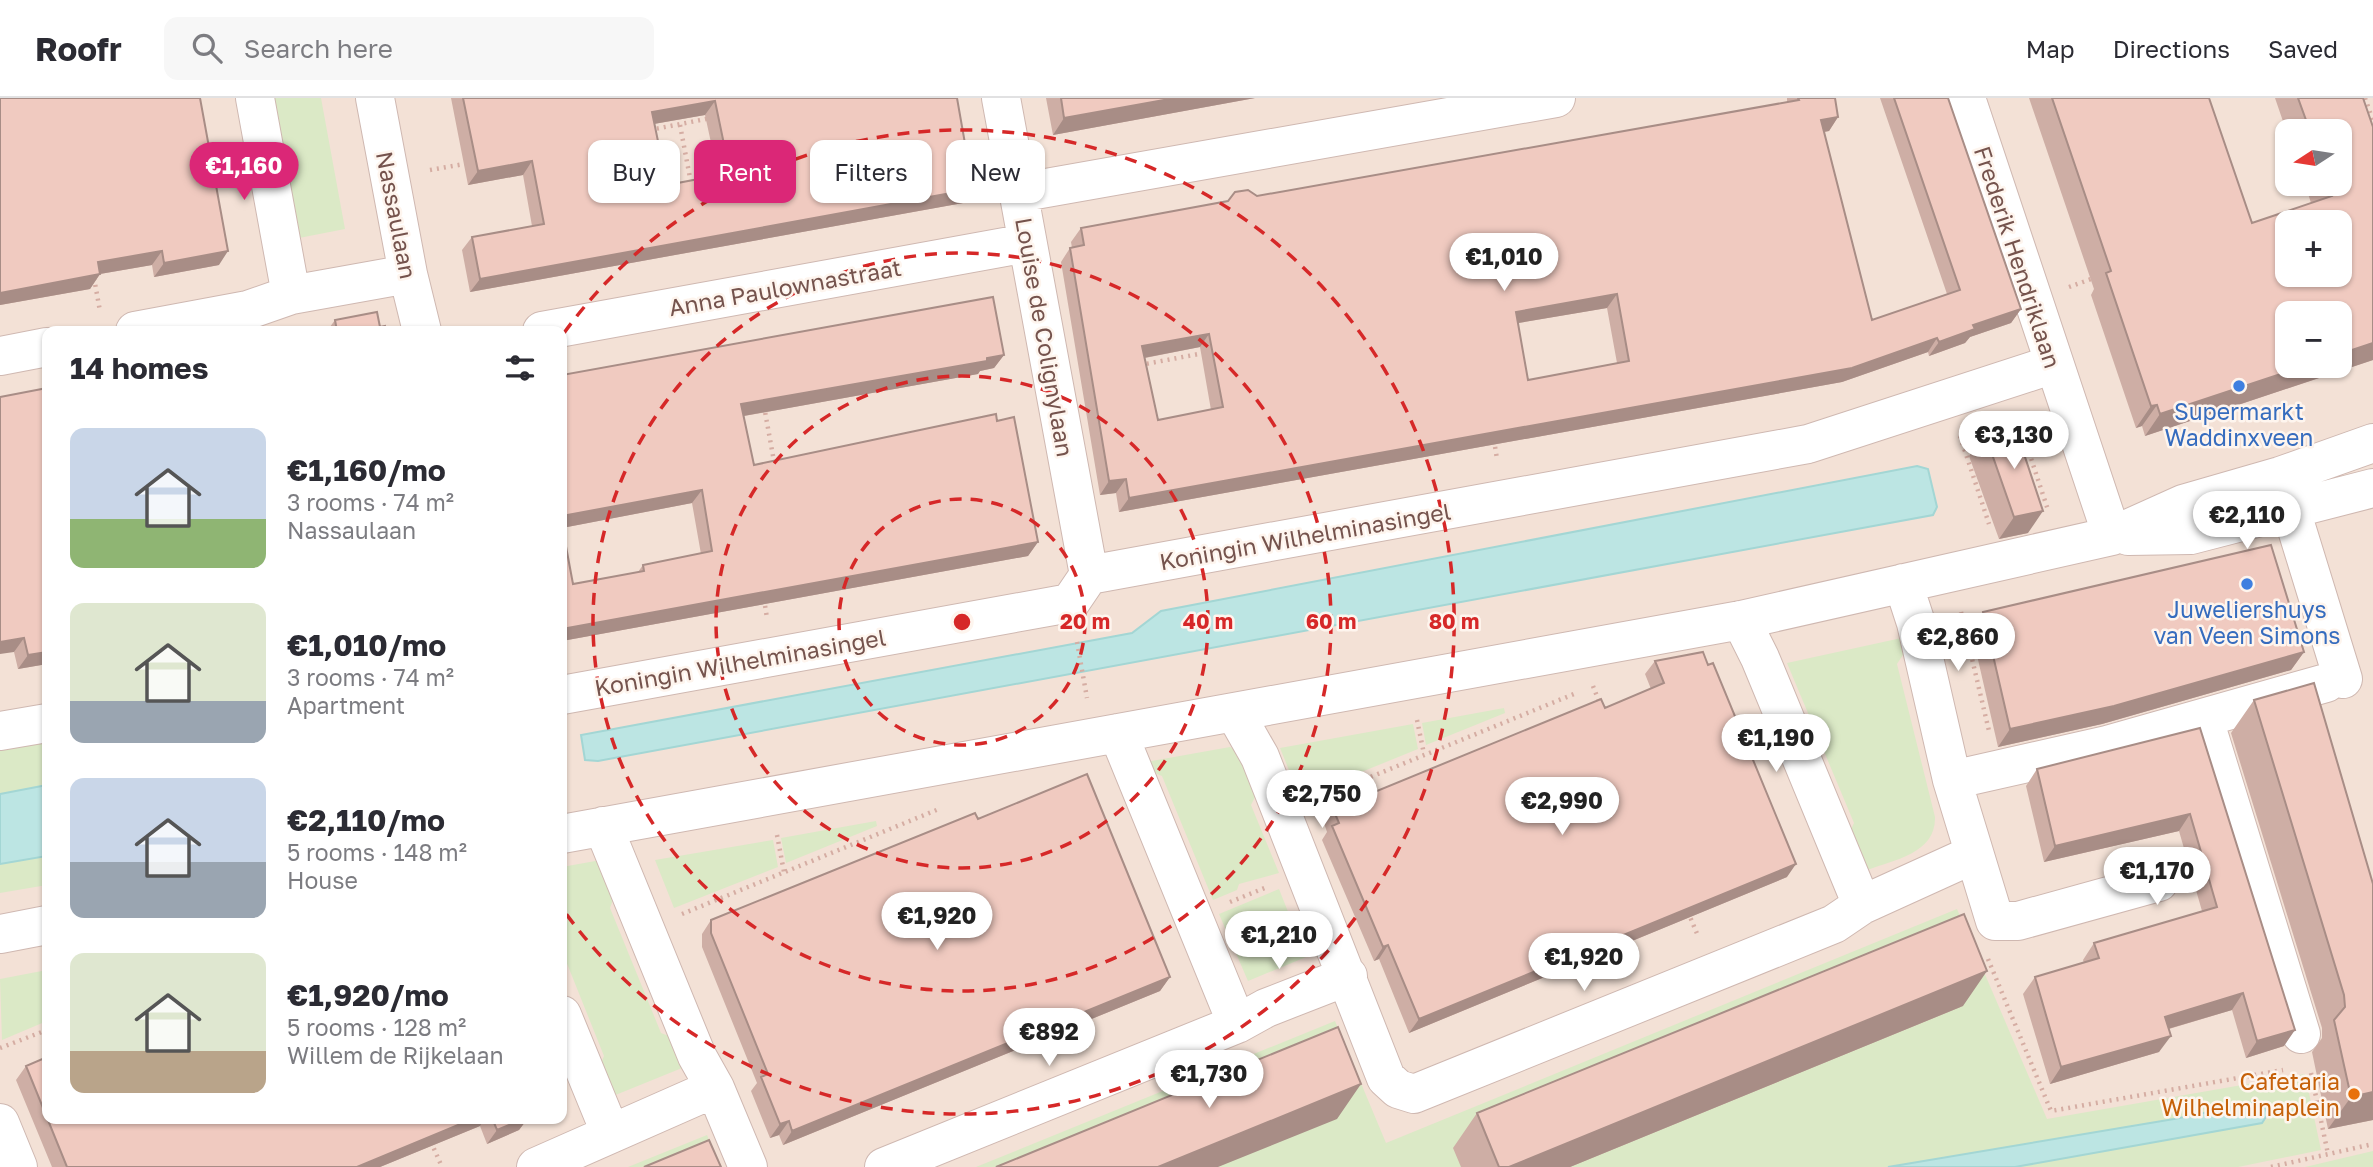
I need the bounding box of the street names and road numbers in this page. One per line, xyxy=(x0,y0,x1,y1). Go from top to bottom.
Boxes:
street label: Frederik Hendriklaan xyxy=(1969,142,2067,372)
street label: Nassaulaan xyxy=(371,149,423,281)
street label: Louise de Colignylaan xyxy=(1010,215,1080,459)
street label: Anna Paulownastraat xyxy=(666,253,904,321)
street label: Koningin Wilhelminasingel xyxy=(1157,497,1453,575)
street label: Koningin Wilhelminasingel xyxy=(592,623,888,701)

